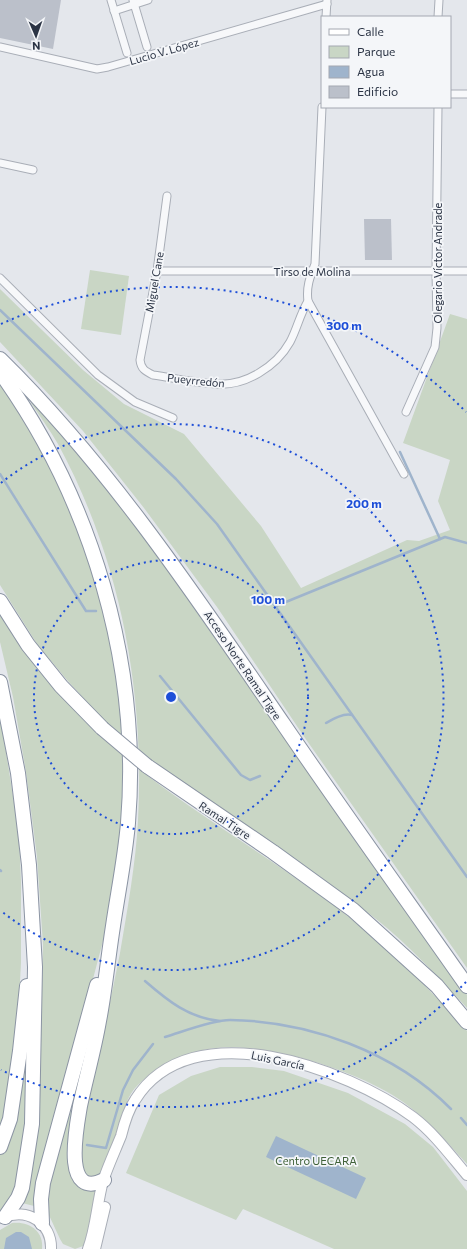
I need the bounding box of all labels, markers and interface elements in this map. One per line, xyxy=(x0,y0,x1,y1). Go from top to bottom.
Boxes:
north arrow xyxy=(16,16,56,56)
legend xyxy=(321,16,451,108)
text: Calle xyxy=(357,24,384,38)
street label: Lucio V. López xyxy=(128,35,201,67)
text: N xyxy=(32,40,41,53)
text: Parque xyxy=(357,44,395,58)
text: Agua xyxy=(357,64,385,78)
text: Edificio xyxy=(357,84,398,98)
street label: Olegario Víctor Andrade xyxy=(431,202,444,323)
street label: Miguel Cane xyxy=(142,250,166,313)
street label: Tirso de Molina xyxy=(274,265,350,278)
text: 300 m xyxy=(326,318,362,332)
street label: Pueyrredón xyxy=(166,371,226,389)
text: 200 m xyxy=(346,496,382,510)
text: 100 m xyxy=(251,592,285,606)
street label: Acceso Norte Ramal Tigre xyxy=(202,608,284,722)
centre of rings xyxy=(164,690,178,704)
street label: Ramal Tigre xyxy=(197,798,254,842)
street label: Luis García xyxy=(250,1048,306,1072)
park label: Centro UECARA xyxy=(275,1154,357,1167)

